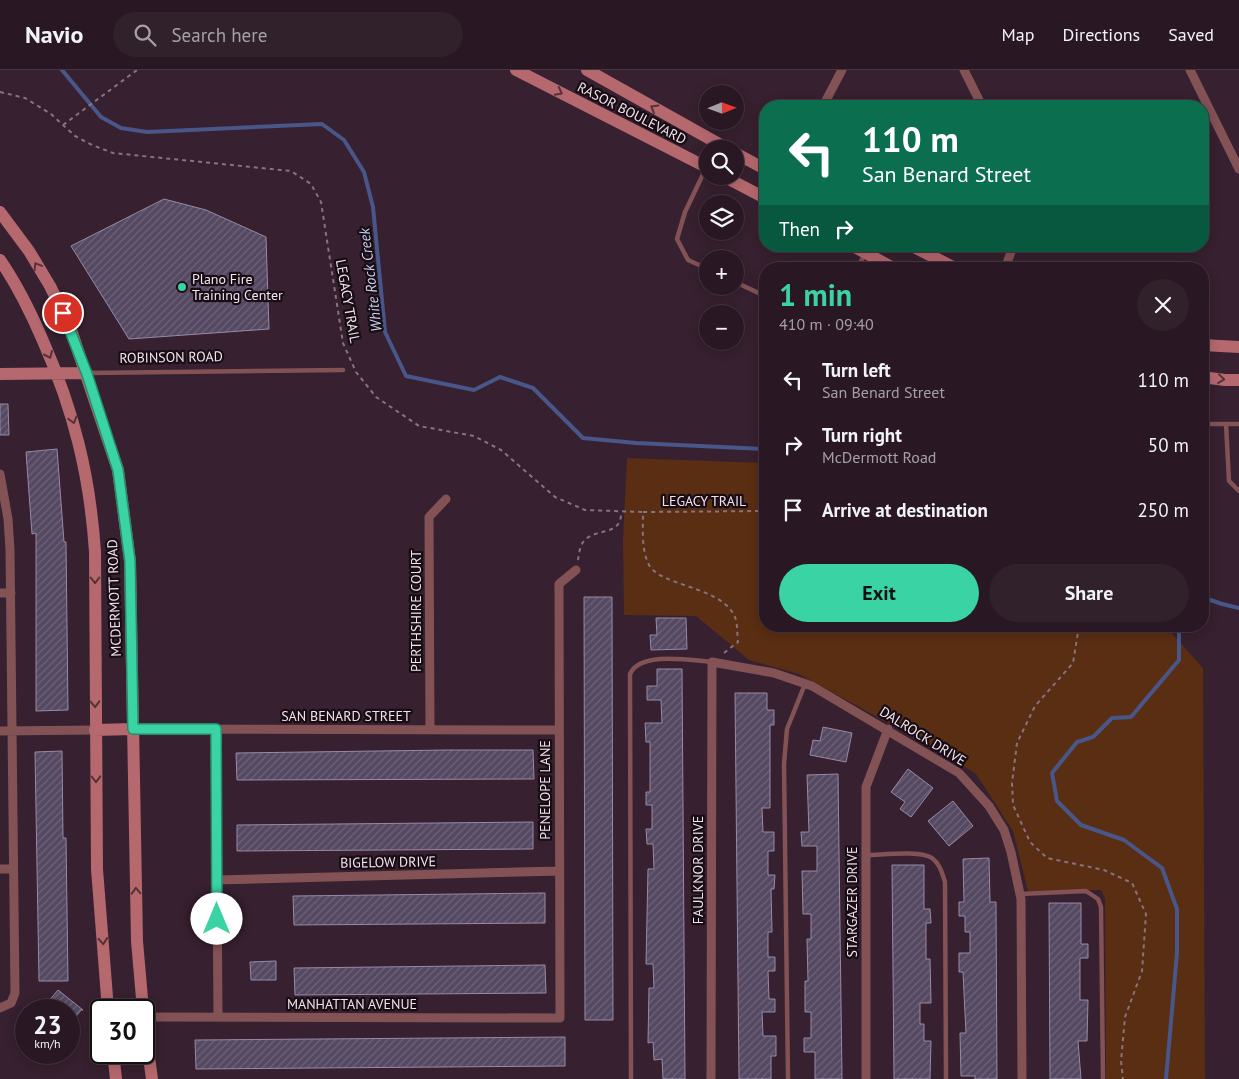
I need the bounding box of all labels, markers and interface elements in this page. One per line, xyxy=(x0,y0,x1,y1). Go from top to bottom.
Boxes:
search box xyxy=(113,12,463,57)
text: Navio xyxy=(25,19,83,50)
icon: search xyxy=(131,21,159,49)
text: Search here xyxy=(171,23,267,47)
text: Map xyxy=(1002,23,1034,46)
text: Directions xyxy=(1062,23,1140,46)
text: Saved xyxy=(1168,23,1214,46)
street label: RASOR BOULEVARD xyxy=(575,78,689,148)
north arrow xyxy=(699,85,744,130)
map controls xyxy=(699,85,744,350)
one-way arrow xyxy=(554,86,563,96)
one-way arrow xyxy=(651,104,660,114)
text: 110 m xyxy=(862,116,959,162)
icon: left xyxy=(779,120,844,185)
button: search xyxy=(699,140,744,185)
text: San Benard Street xyxy=(862,160,1031,188)
button: layers xyxy=(699,195,744,240)
icon: right xyxy=(830,215,858,243)
text: Then xyxy=(779,217,820,241)
water label: White Rock Creek xyxy=(354,226,386,333)
button: + xyxy=(699,250,744,295)
street label: LEGACY TRAIL xyxy=(332,258,364,344)
one-way arrow xyxy=(34,262,44,271)
place label: Plano Fire Training Center xyxy=(192,270,283,304)
text: 1 min xyxy=(779,275,852,314)
button: close xyxy=(1137,279,1189,331)
marker: Plano Fire Training Center xyxy=(176,281,188,293)
pin xyxy=(42,292,84,334)
icon: arrive xyxy=(49,299,77,327)
button: − xyxy=(699,305,744,350)
text: 410 m · 09:40 xyxy=(779,314,874,334)
street label: ROBINSON ROAD xyxy=(119,347,223,367)
one-way arrow xyxy=(43,350,54,359)
text: Turn left xyxy=(822,358,891,382)
icon: left xyxy=(779,366,807,394)
text: 110 m xyxy=(1137,368,1189,392)
one-way arrow xyxy=(1217,373,1225,384)
text: San Benard Street xyxy=(822,382,945,402)
one-way arrow xyxy=(68,415,78,423)
text: Turn right xyxy=(822,423,902,447)
icon: right xyxy=(779,431,807,459)
text: 50 m xyxy=(1148,433,1189,457)
text: McDermott Road xyxy=(822,447,936,467)
street label: LEGACY TRAIL xyxy=(662,492,746,510)
icon: arrive xyxy=(779,496,807,524)
text: Arrive at destination xyxy=(822,498,988,522)
text: 250 m xyxy=(1137,498,1189,522)
street label: MCDERMOTT ROAD xyxy=(103,539,125,657)
street label: PERTHSHIRE COURT xyxy=(407,550,425,672)
button: Exit xyxy=(779,564,979,622)
button: Share xyxy=(989,564,1189,622)
one-way arrow xyxy=(90,576,100,584)
one-way arrow xyxy=(90,700,100,708)
street label: DALROCK DRIVE xyxy=(877,702,969,770)
street label: SAN BENARD STREET xyxy=(281,707,411,725)
street label: PENELOPE LANE xyxy=(536,740,554,840)
one-way arrow xyxy=(91,775,101,783)
street label: FAULKNOR DRIVE xyxy=(689,816,707,924)
street label: STARGAZER DRIVE xyxy=(843,847,861,957)
street label: BIGELOW DRIVE xyxy=(340,852,436,872)
one-way arrow xyxy=(131,887,141,895)
position arrow xyxy=(190,892,242,944)
one-way arrow xyxy=(97,937,108,945)
street label: MANHATTAN AVENUE xyxy=(287,995,417,1013)
speed limit sign: 30 xyxy=(90,999,155,1064)
text: 23 xyxy=(33,1009,62,1041)
text: km/h xyxy=(34,1036,61,1051)

